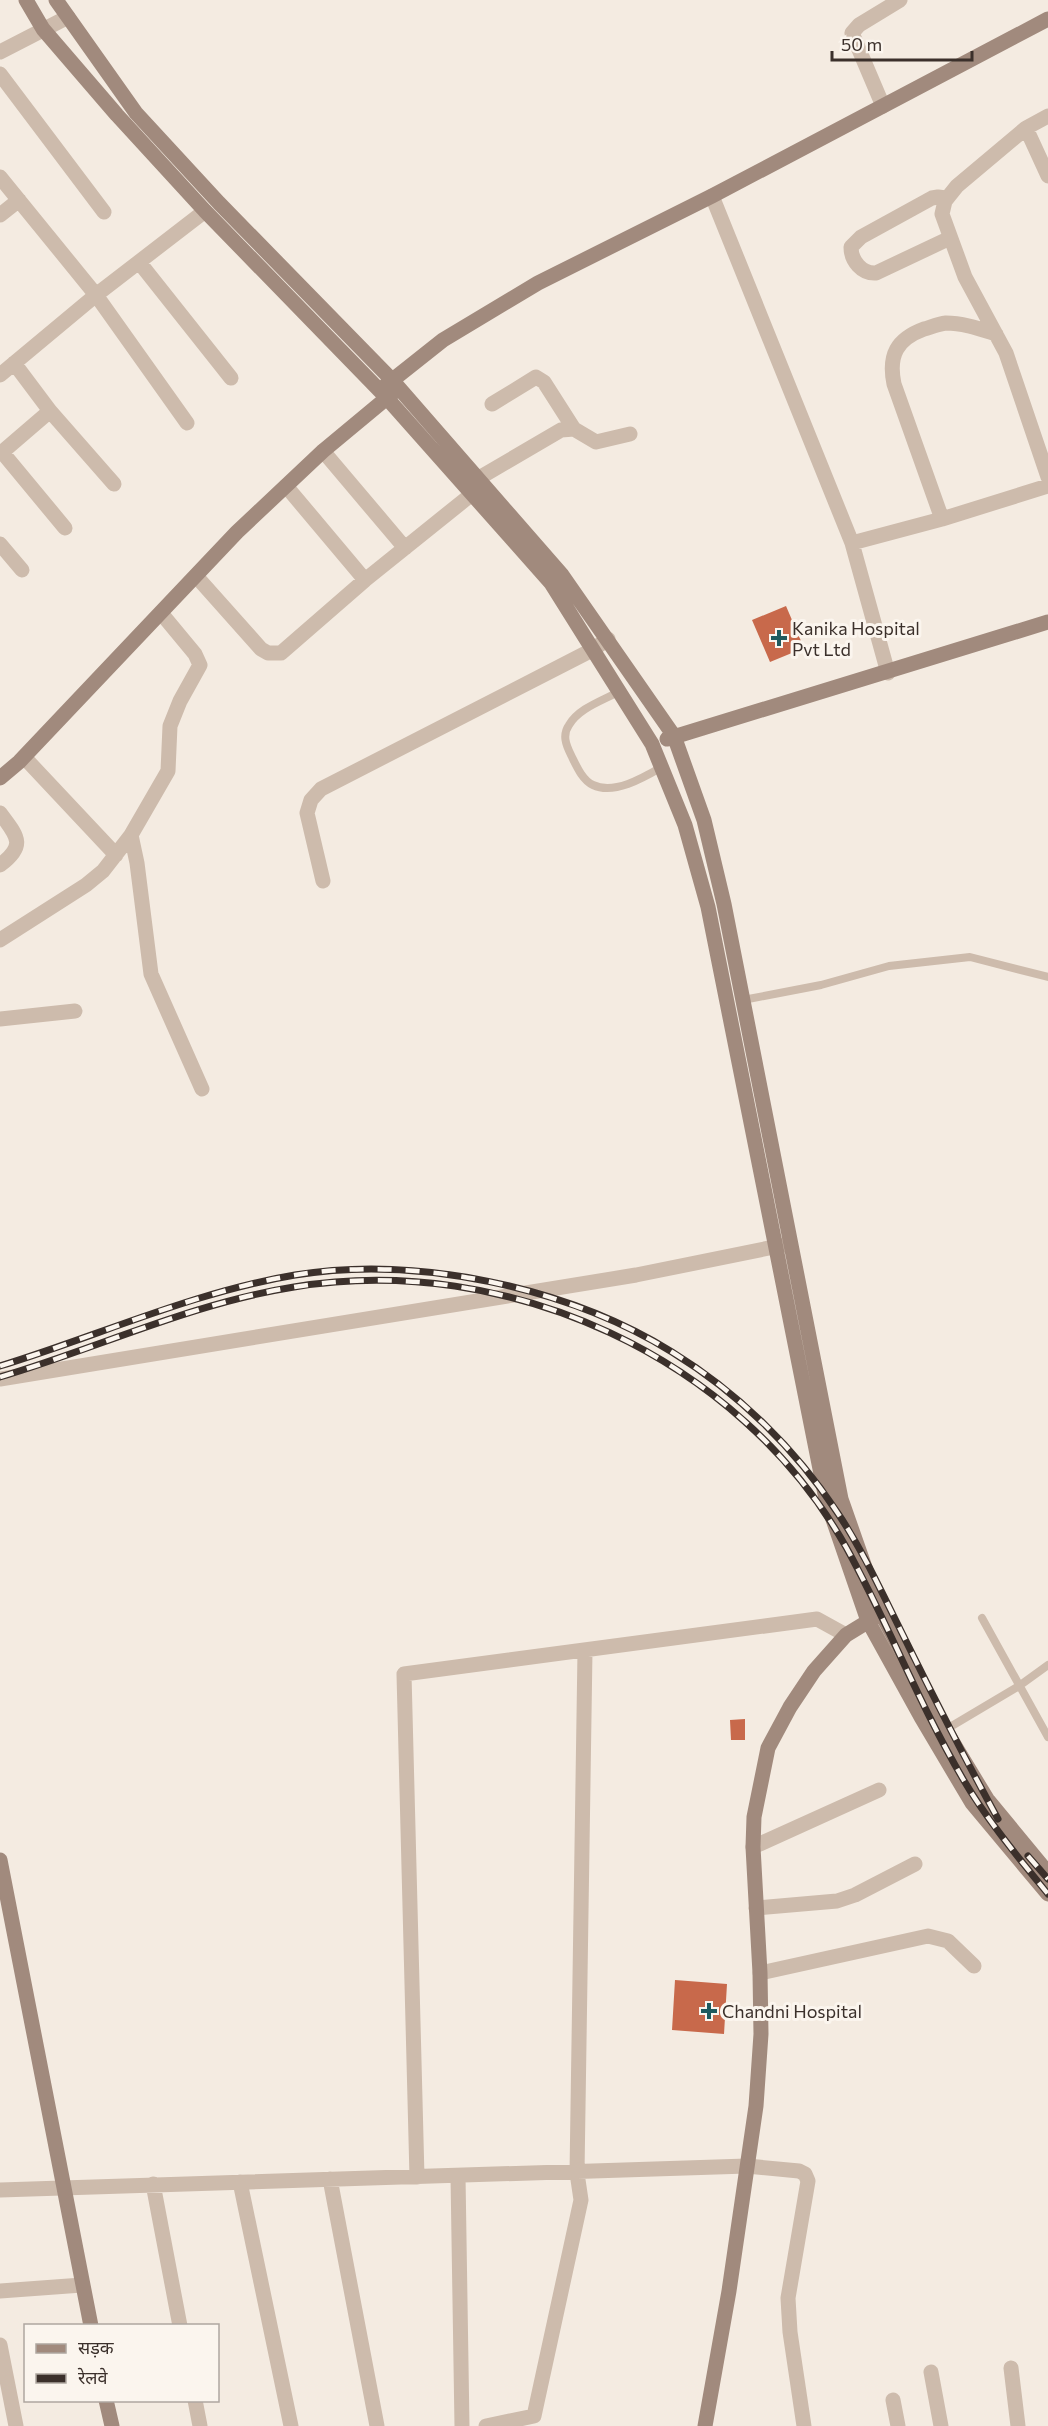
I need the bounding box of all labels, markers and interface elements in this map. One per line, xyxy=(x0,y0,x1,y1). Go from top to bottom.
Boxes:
scale bar xyxy=(832,24,972,62)
text: 50 m xyxy=(841,33,882,55)
place label: Kanika Hospital Pvt Ltd xyxy=(792,617,920,660)
marker: Kanika Hospital Pvt Ltd xyxy=(770,629,788,647)
place label: Chandni Hospital xyxy=(722,2000,862,2022)
marker: Chandni Hospital xyxy=(700,2002,718,2020)
legend xyxy=(24,2324,219,2402)
text: सड़क xyxy=(78,2336,115,2358)
text: रेलवे xyxy=(77,2366,109,2388)

